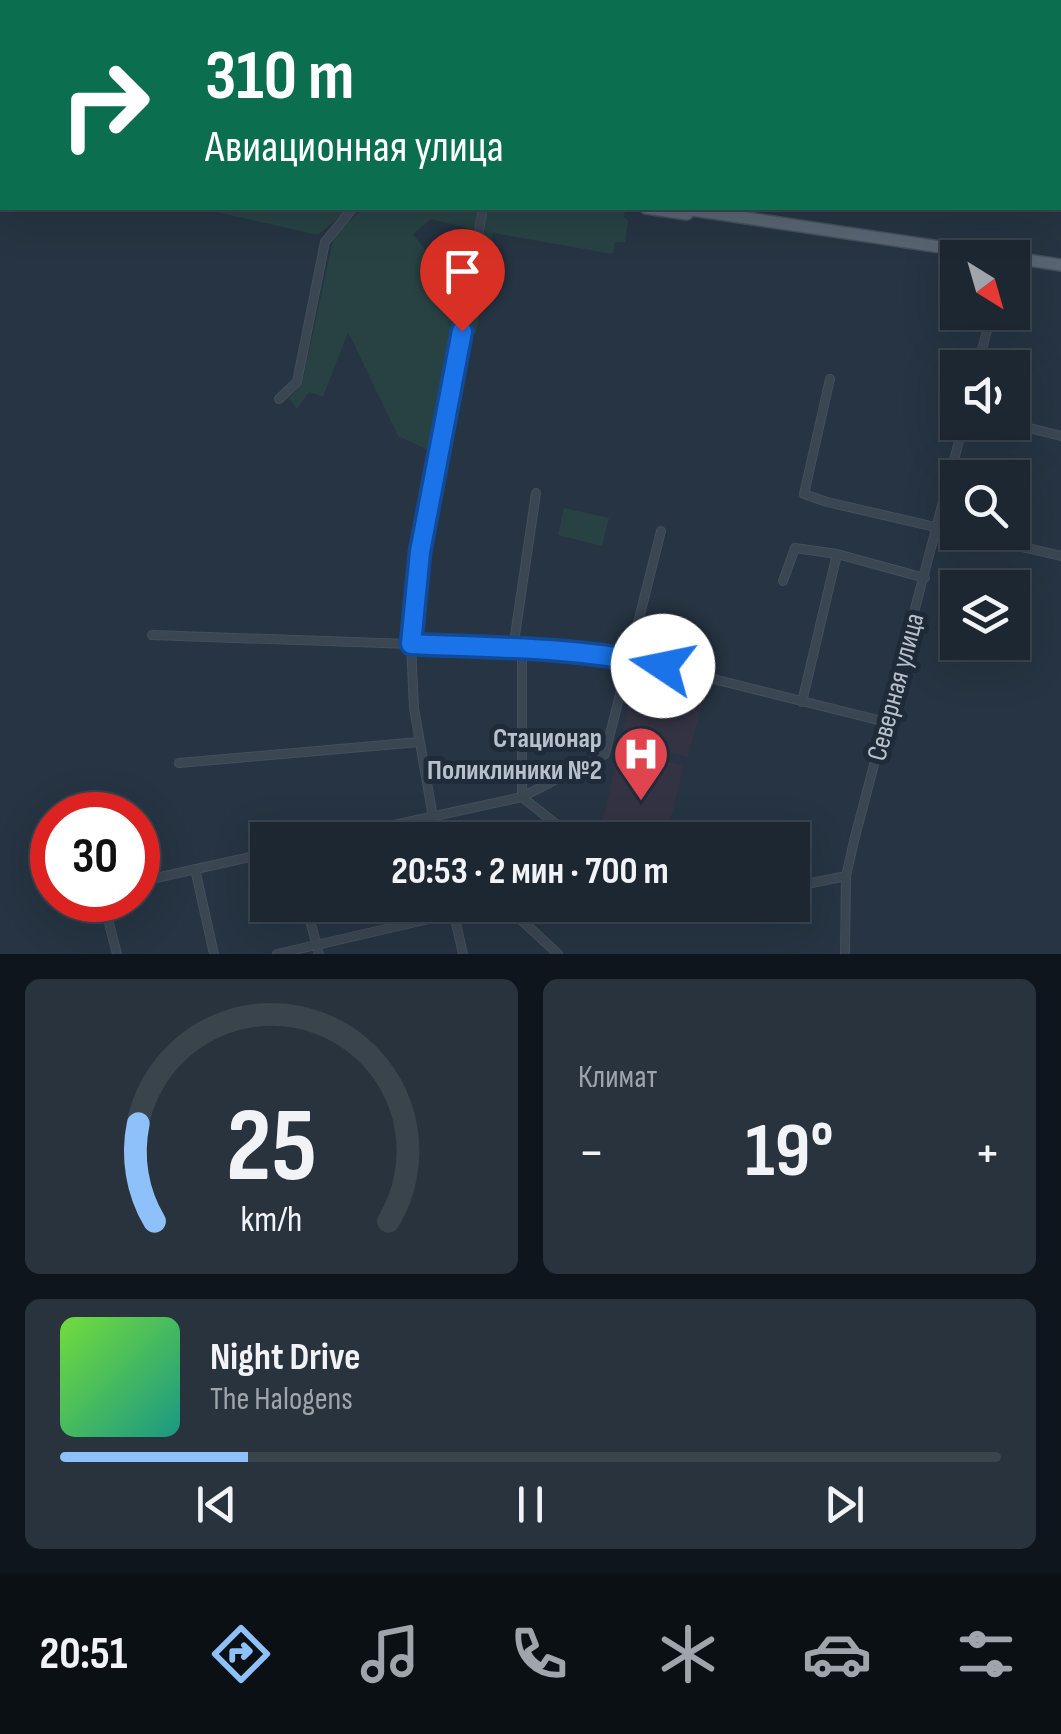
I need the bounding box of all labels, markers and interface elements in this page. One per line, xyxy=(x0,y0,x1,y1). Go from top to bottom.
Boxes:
text: 310 m xyxy=(205,35,354,119)
icon: right xyxy=(40,40,170,170)
text: Авиационная улица xyxy=(205,120,504,175)
pin xyxy=(420,229,505,332)
north arrow xyxy=(940,240,1030,330)
map controls xyxy=(940,240,1030,660)
icon: arrive xyxy=(435,244,490,299)
button: sound xyxy=(940,350,1030,440)
button: search xyxy=(940,460,1030,550)
button: layers xyxy=(940,570,1030,660)
street label: Северная улица xyxy=(860,610,932,764)
position arrow xyxy=(611,614,715,718)
place label: Стационар Поликлиники №2 xyxy=(427,722,602,787)
hospital icon: Стационар Поликлиники №2 xyxy=(611,724,671,803)
speed limit sign: 30 xyxy=(30,792,160,922)
text: 20:53 · 2 мин · 700 m xyxy=(391,849,669,894)
text: Климат xyxy=(578,1058,657,1097)
text: 25 xyxy=(226,1085,317,1210)
text: 19° xyxy=(745,1107,834,1198)
text: − xyxy=(578,1120,605,1187)
text: + xyxy=(974,1120,1001,1187)
text: km/h xyxy=(241,1199,302,1242)
text: Night Drive xyxy=(210,1335,361,1380)
text: The Halogens xyxy=(210,1380,353,1419)
icon: previous xyxy=(189,1477,244,1532)
icon: pause xyxy=(503,1477,558,1532)
icon: next xyxy=(817,1477,872,1532)
icon: directions xyxy=(206,1619,276,1689)
icon: music xyxy=(355,1619,425,1689)
icon: phone xyxy=(504,1619,574,1689)
icon: climate xyxy=(653,1619,723,1689)
icon: car xyxy=(802,1619,872,1689)
icon: filters xyxy=(951,1619,1021,1689)
text: 20:51 xyxy=(39,1627,128,1682)

